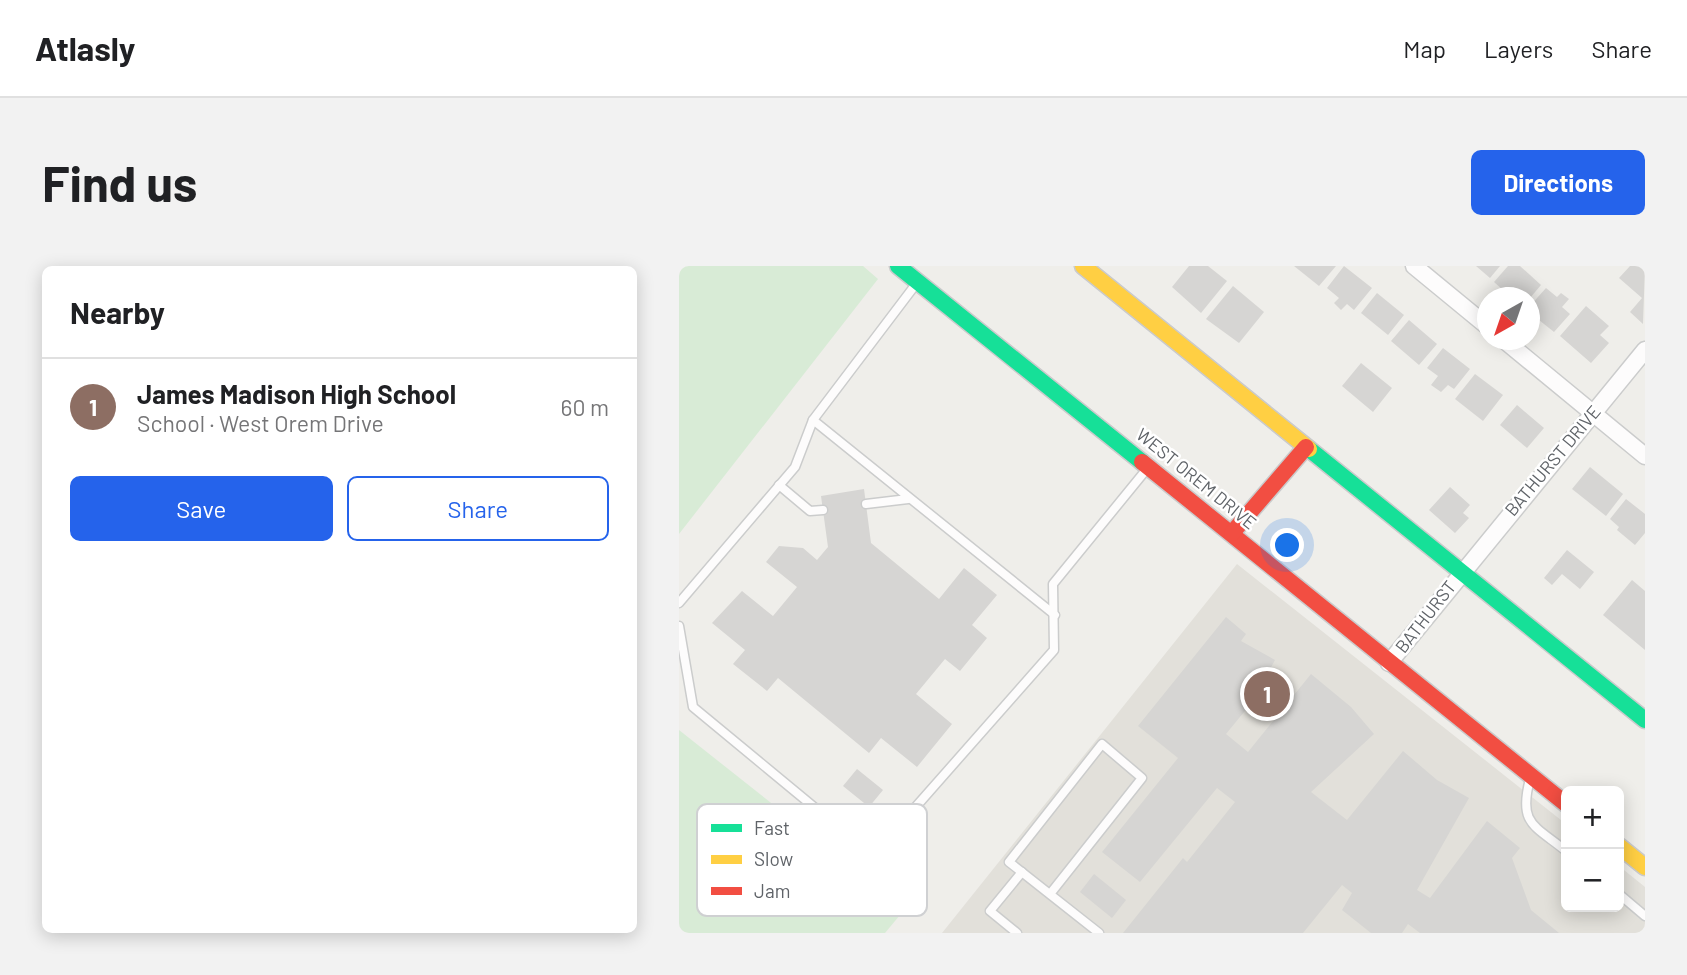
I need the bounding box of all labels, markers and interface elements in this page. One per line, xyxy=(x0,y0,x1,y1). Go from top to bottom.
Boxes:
text: Atlasly xyxy=(35,28,135,68)
text: Map xyxy=(1403,34,1446,63)
text: Layers xyxy=(1484,34,1553,63)
text: Share xyxy=(1591,34,1652,63)
button: Directions xyxy=(1471,150,1645,215)
text: Find us xyxy=(42,153,197,212)
north arrow xyxy=(1477,287,1540,350)
text: Nearby xyxy=(70,294,165,330)
text: James Madison High School xyxy=(137,378,456,409)
text: 1 xyxy=(89,393,97,421)
text: 60 m xyxy=(561,393,609,421)
street label: BATHURST DRIVE xyxy=(1500,401,1605,520)
text: School · West Orem Drive xyxy=(137,409,384,437)
street label: WEST OREM DRIVE xyxy=(1132,423,1261,533)
button: Save xyxy=(70,476,333,541)
button: Share xyxy=(347,476,609,541)
your location xyxy=(1270,528,1304,562)
street label: BATHURST xyxy=(1390,576,1460,657)
pin: 1 xyxy=(1244,668,1290,720)
map controls xyxy=(1561,786,1624,912)
button: + xyxy=(1561,786,1624,849)
legend xyxy=(697,804,927,916)
text: Fast xyxy=(754,816,790,839)
text: Slow xyxy=(754,847,793,870)
button: − xyxy=(1561,849,1624,912)
text: Jam xyxy=(754,879,790,902)

